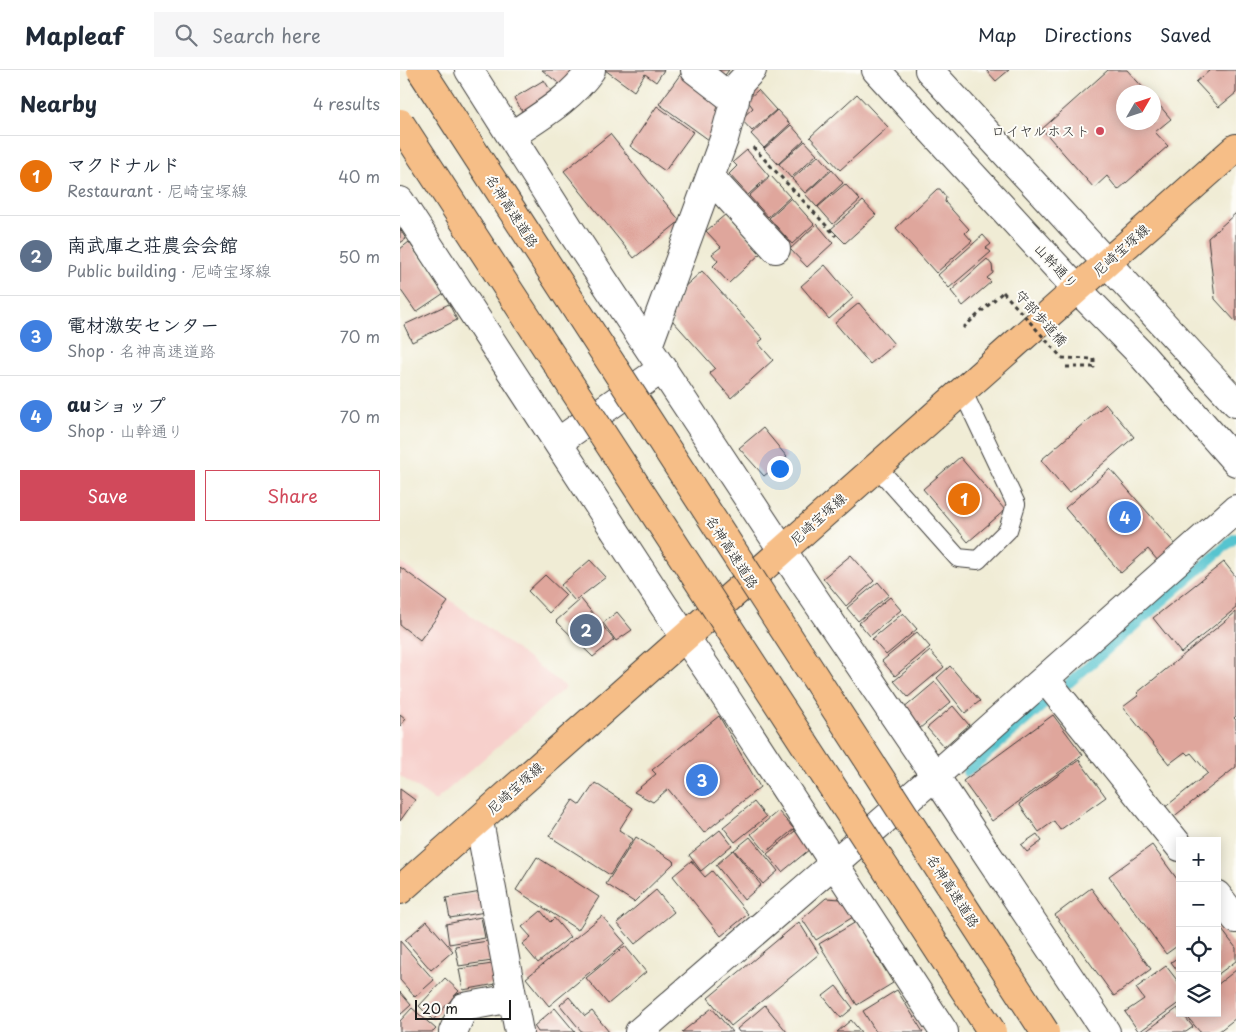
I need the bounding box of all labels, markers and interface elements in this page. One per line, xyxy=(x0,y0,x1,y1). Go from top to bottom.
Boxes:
search box xyxy=(154,12,504,57)
text: Mapleaf xyxy=(25,17,124,53)
icon: search xyxy=(172,21,200,49)
text: Search here xyxy=(212,21,321,49)
text: Map xyxy=(978,21,1016,48)
text: Directions xyxy=(1044,21,1132,48)
text: Saved xyxy=(1160,21,1211,48)
north arrow xyxy=(1116,85,1161,130)
text: Nearby xyxy=(20,87,97,119)
text: 4 results xyxy=(313,91,380,115)
place label: ロイヤルホスト xyxy=(991,120,1090,141)
marker: ロイヤルホスト xyxy=(1094,125,1106,137)
text: マクドナルド xyxy=(67,150,180,178)
text: 1 xyxy=(32,164,40,188)
text: 40 m xyxy=(338,164,380,188)
street label: 名神高速道路 xyxy=(481,170,544,252)
text: Restaurant · 尼崎宝塚線 xyxy=(67,178,247,202)
street label: 尼崎宝塚線 xyxy=(1088,218,1154,281)
text: 南武庫之荘農会会館 xyxy=(67,230,238,258)
street label: 山幹通り xyxy=(1030,238,1083,293)
text: 2 xyxy=(30,244,42,268)
text: 50 m xyxy=(339,244,380,268)
text: Public building · 尼崎宝塚線 xyxy=(67,258,271,282)
street label: 守部歩道橋 xyxy=(1010,285,1073,351)
text: 電材激安センター xyxy=(67,310,219,338)
text: 3 xyxy=(31,324,41,348)
text: 70 m xyxy=(340,324,380,348)
text: Shop · 名神高速道路 xyxy=(67,338,216,362)
text: auショップ xyxy=(67,390,166,418)
text: 4 xyxy=(31,404,41,428)
text: 70 m xyxy=(340,404,380,428)
text: Shop · 山幹通り xyxy=(67,418,184,442)
your location xyxy=(767,456,793,482)
button: Save xyxy=(20,470,195,521)
button: Share xyxy=(205,470,380,521)
pin: 1 xyxy=(948,480,980,518)
street label: 尼崎宝塚線 xyxy=(785,487,851,550)
pin: 4 xyxy=(1109,498,1141,536)
street label: 名神高速道路 xyxy=(701,511,764,593)
pin: 2 xyxy=(570,611,602,649)
street label: 尼崎宝塚線 xyxy=(482,756,548,819)
pin: 3 xyxy=(686,761,718,799)
map controls xyxy=(1176,837,1221,1017)
button: + xyxy=(1176,837,1221,882)
street label: 名神高速道路 xyxy=(922,850,985,932)
button: − xyxy=(1176,882,1221,927)
button: locate xyxy=(1176,927,1221,972)
button: layers xyxy=(1176,972,1221,1017)
scale bar xyxy=(415,997,511,1020)
text: 20 m xyxy=(422,998,458,1019)

